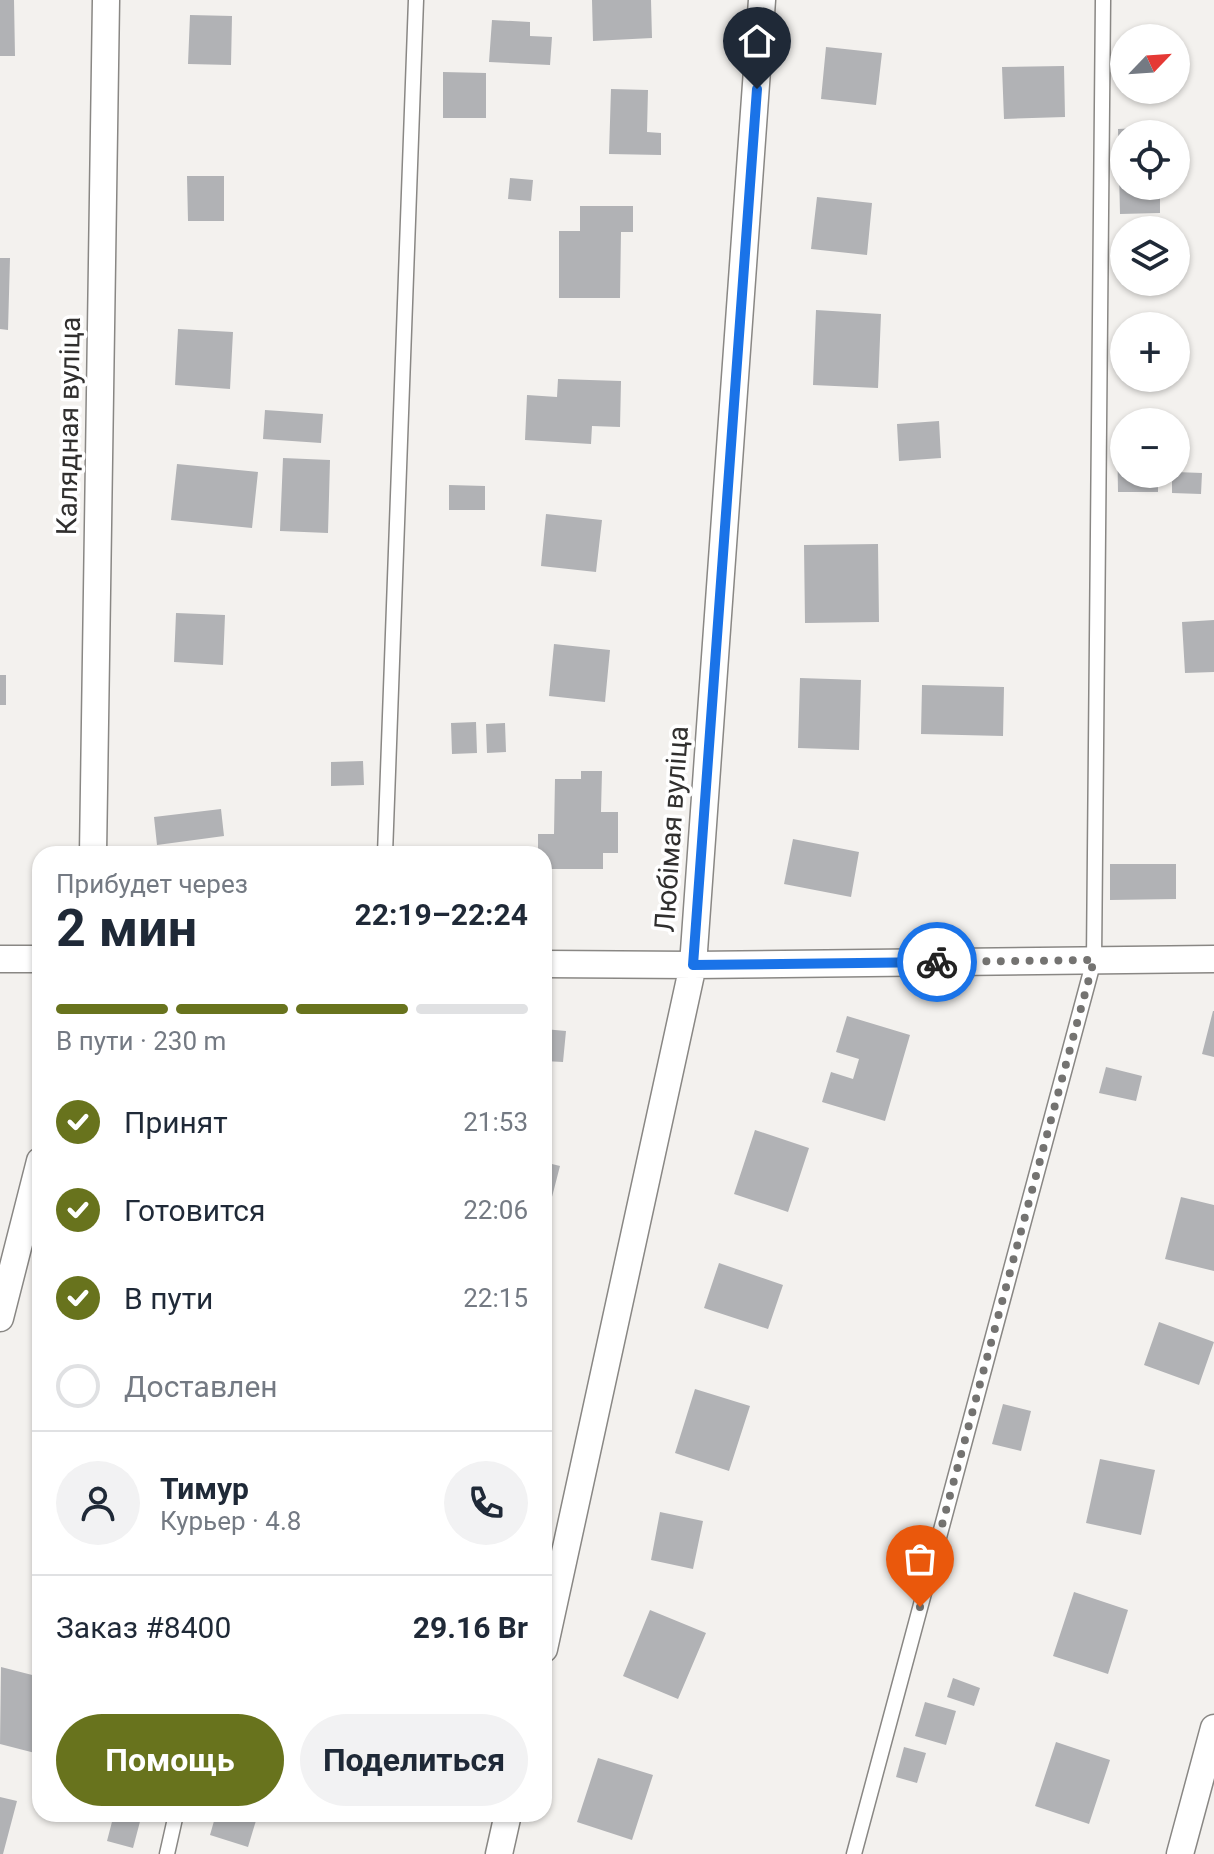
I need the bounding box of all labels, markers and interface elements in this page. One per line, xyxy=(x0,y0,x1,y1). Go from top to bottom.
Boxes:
pin xyxy=(723,7,791,89)
icon: home xyxy=(735,19,779,63)
north arrow xyxy=(1110,24,1190,104)
map controls xyxy=(1110,24,1190,488)
button: locate xyxy=(1110,120,1190,200)
button: layers xyxy=(1110,216,1190,296)
button: + xyxy=(1110,312,1190,392)
street label: Калядная вуліца xyxy=(50,316,87,536)
button: − xyxy=(1110,408,1190,488)
street label: Любімая вуліца xyxy=(648,725,695,933)
text: Прибудет через xyxy=(56,869,248,899)
text: 22:19–22:24 xyxy=(354,897,528,932)
text: 2 мин xyxy=(56,898,197,959)
courier xyxy=(897,922,977,1002)
icon: bike xyxy=(915,940,959,984)
text: В пути · 230 m xyxy=(56,1026,226,1056)
icon: check xyxy=(56,1100,100,1144)
text: Принят xyxy=(124,1105,228,1140)
text: 21:53 xyxy=(463,1107,528,1137)
icon: check xyxy=(56,1188,100,1232)
text: Готовится xyxy=(124,1193,266,1228)
text: 22:06 xyxy=(463,1195,528,1225)
icon: check xyxy=(56,1276,100,1320)
text: В пути xyxy=(124,1281,213,1316)
text: 22:15 xyxy=(463,1283,528,1313)
text: Доставлен xyxy=(124,1369,278,1404)
button: person xyxy=(56,1461,140,1545)
button: phone xyxy=(444,1461,528,1545)
text: Тимур xyxy=(160,1471,249,1506)
text: Курьер · 4.8 xyxy=(160,1506,301,1536)
pin xyxy=(886,1525,954,1607)
icon: bag xyxy=(898,1537,942,1581)
text: Заказ #8400 xyxy=(56,1610,231,1645)
text: 29.16 Br xyxy=(413,1610,528,1645)
button: Помощь xyxy=(56,1714,284,1806)
button: Поделиться xyxy=(300,1714,528,1806)

